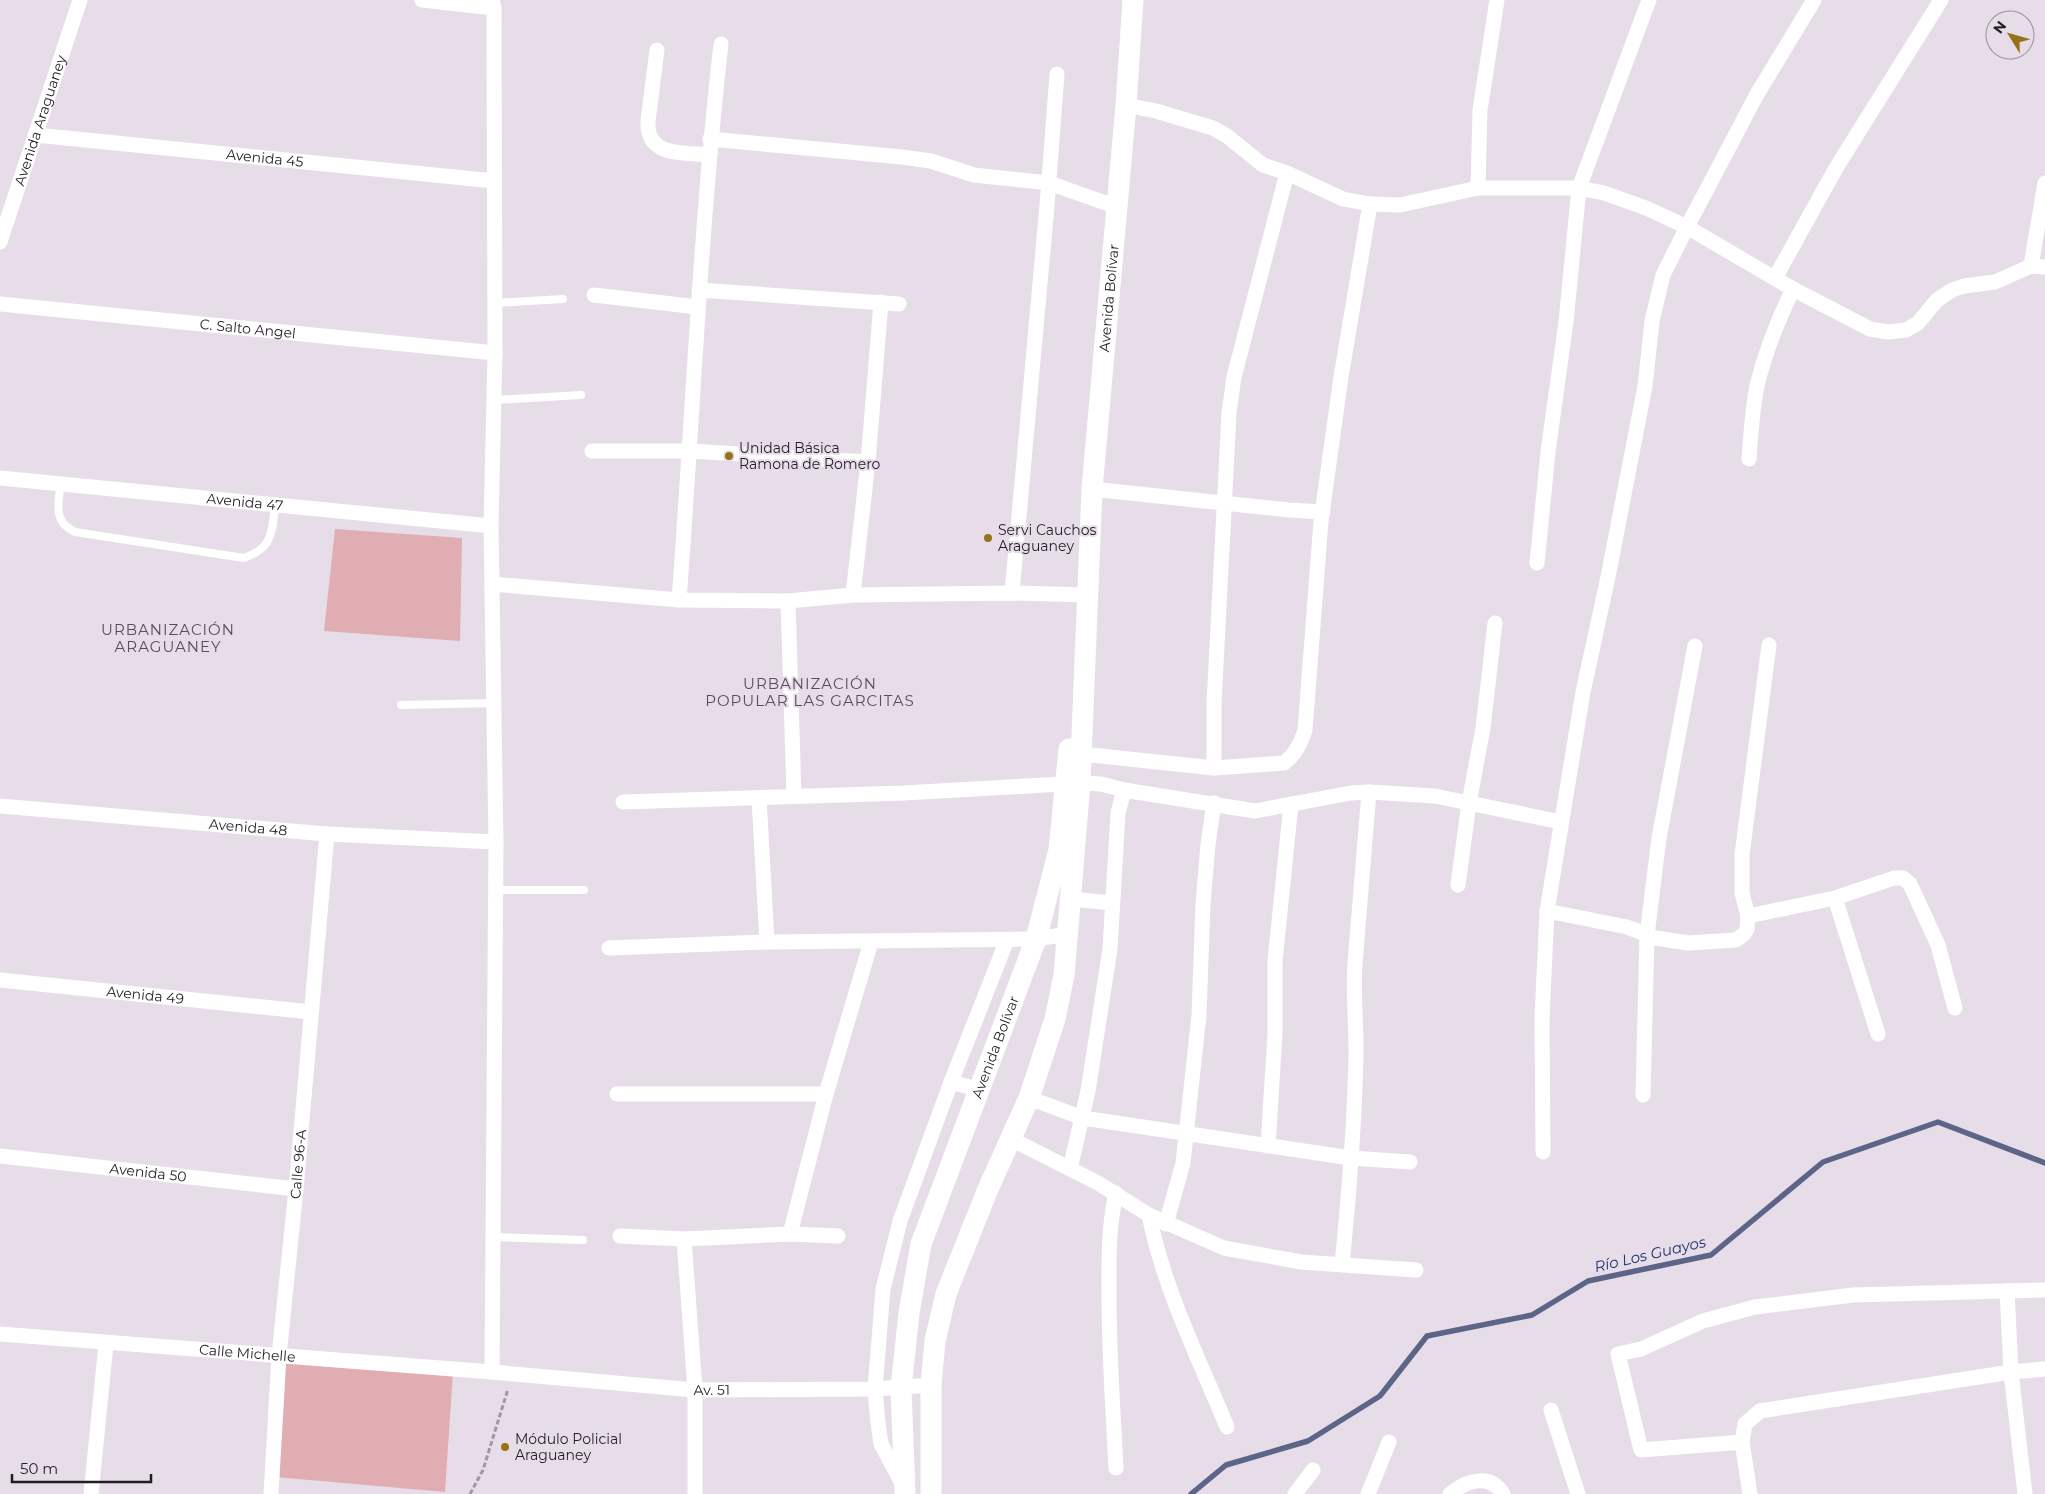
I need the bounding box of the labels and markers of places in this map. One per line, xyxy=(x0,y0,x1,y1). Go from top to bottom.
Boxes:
place label: Unidad Básica Ramona de Romero xyxy=(739,439,881,473)
marker: Unidad Básica Ramona de Romero xyxy=(723,450,735,462)
place label: Servi Cauchos Araguaney xyxy=(998,521,1096,555)
marker: Servi Cauchos Araguaney xyxy=(982,532,994,544)
place label: Módulo Policial Araguaney xyxy=(515,1430,622,1464)
marker: Módulo Policial Araguaney xyxy=(499,1441,511,1453)

